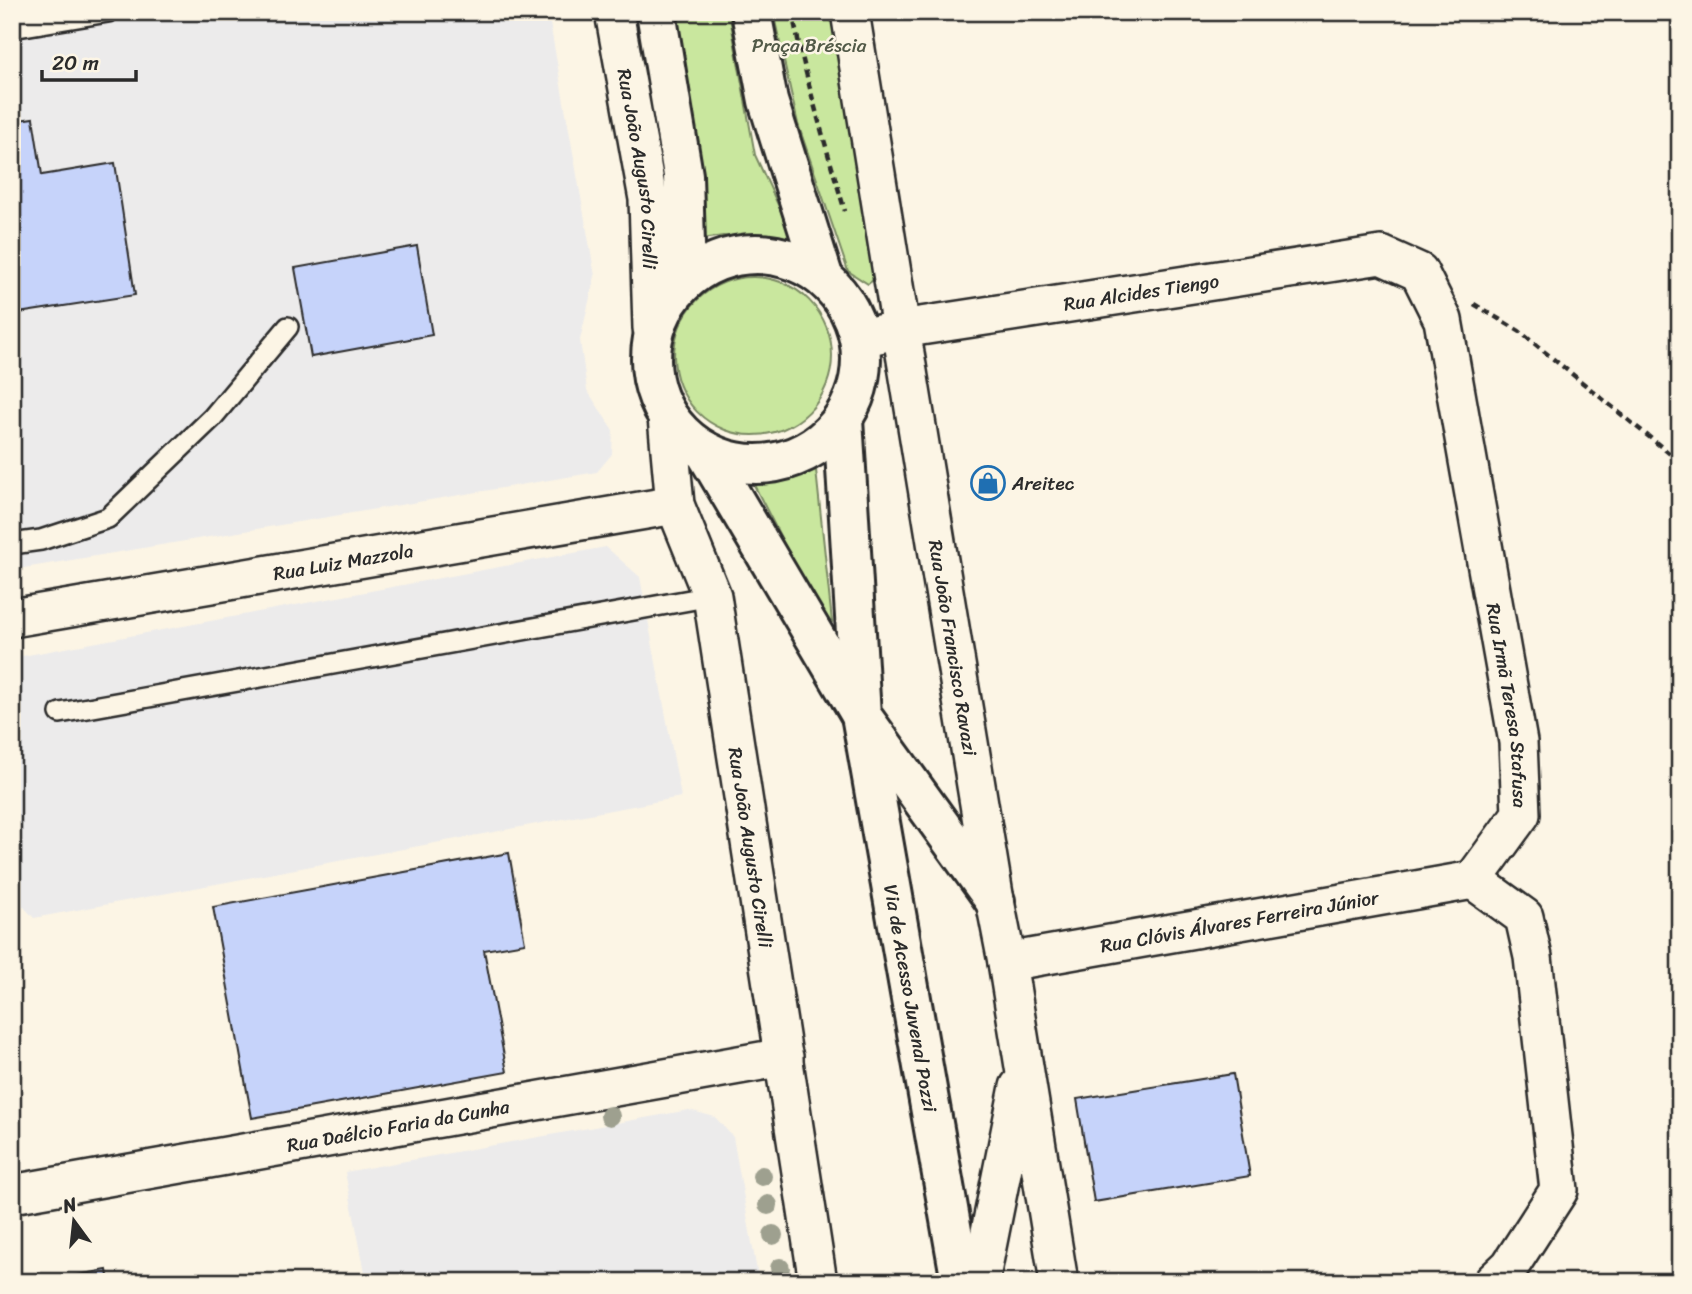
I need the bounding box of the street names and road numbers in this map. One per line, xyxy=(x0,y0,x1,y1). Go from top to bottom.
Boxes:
street label: Rua João Augusto Cirelli xyxy=(608,66,666,270)
street label: Rua Alcides Tiengo xyxy=(1061,264,1222,321)
street label: Rua Luiz Mazzola xyxy=(271,534,416,590)
street label: Rua João Francisco Ravazi xyxy=(919,537,987,759)
street label: Rua Irmã Teresa Stafusa xyxy=(1477,600,1537,809)
street label: Rua João Augusto Cirelli xyxy=(719,745,782,951)
street label: Rua Clóvis Álvares Ferreira Júnior xyxy=(1098,881,1382,962)
street label: Via de Acesso Juvenal Pozzi xyxy=(874,882,947,1115)
street label: Rua Daélcio Faria da Cunha xyxy=(284,1090,512,1162)

